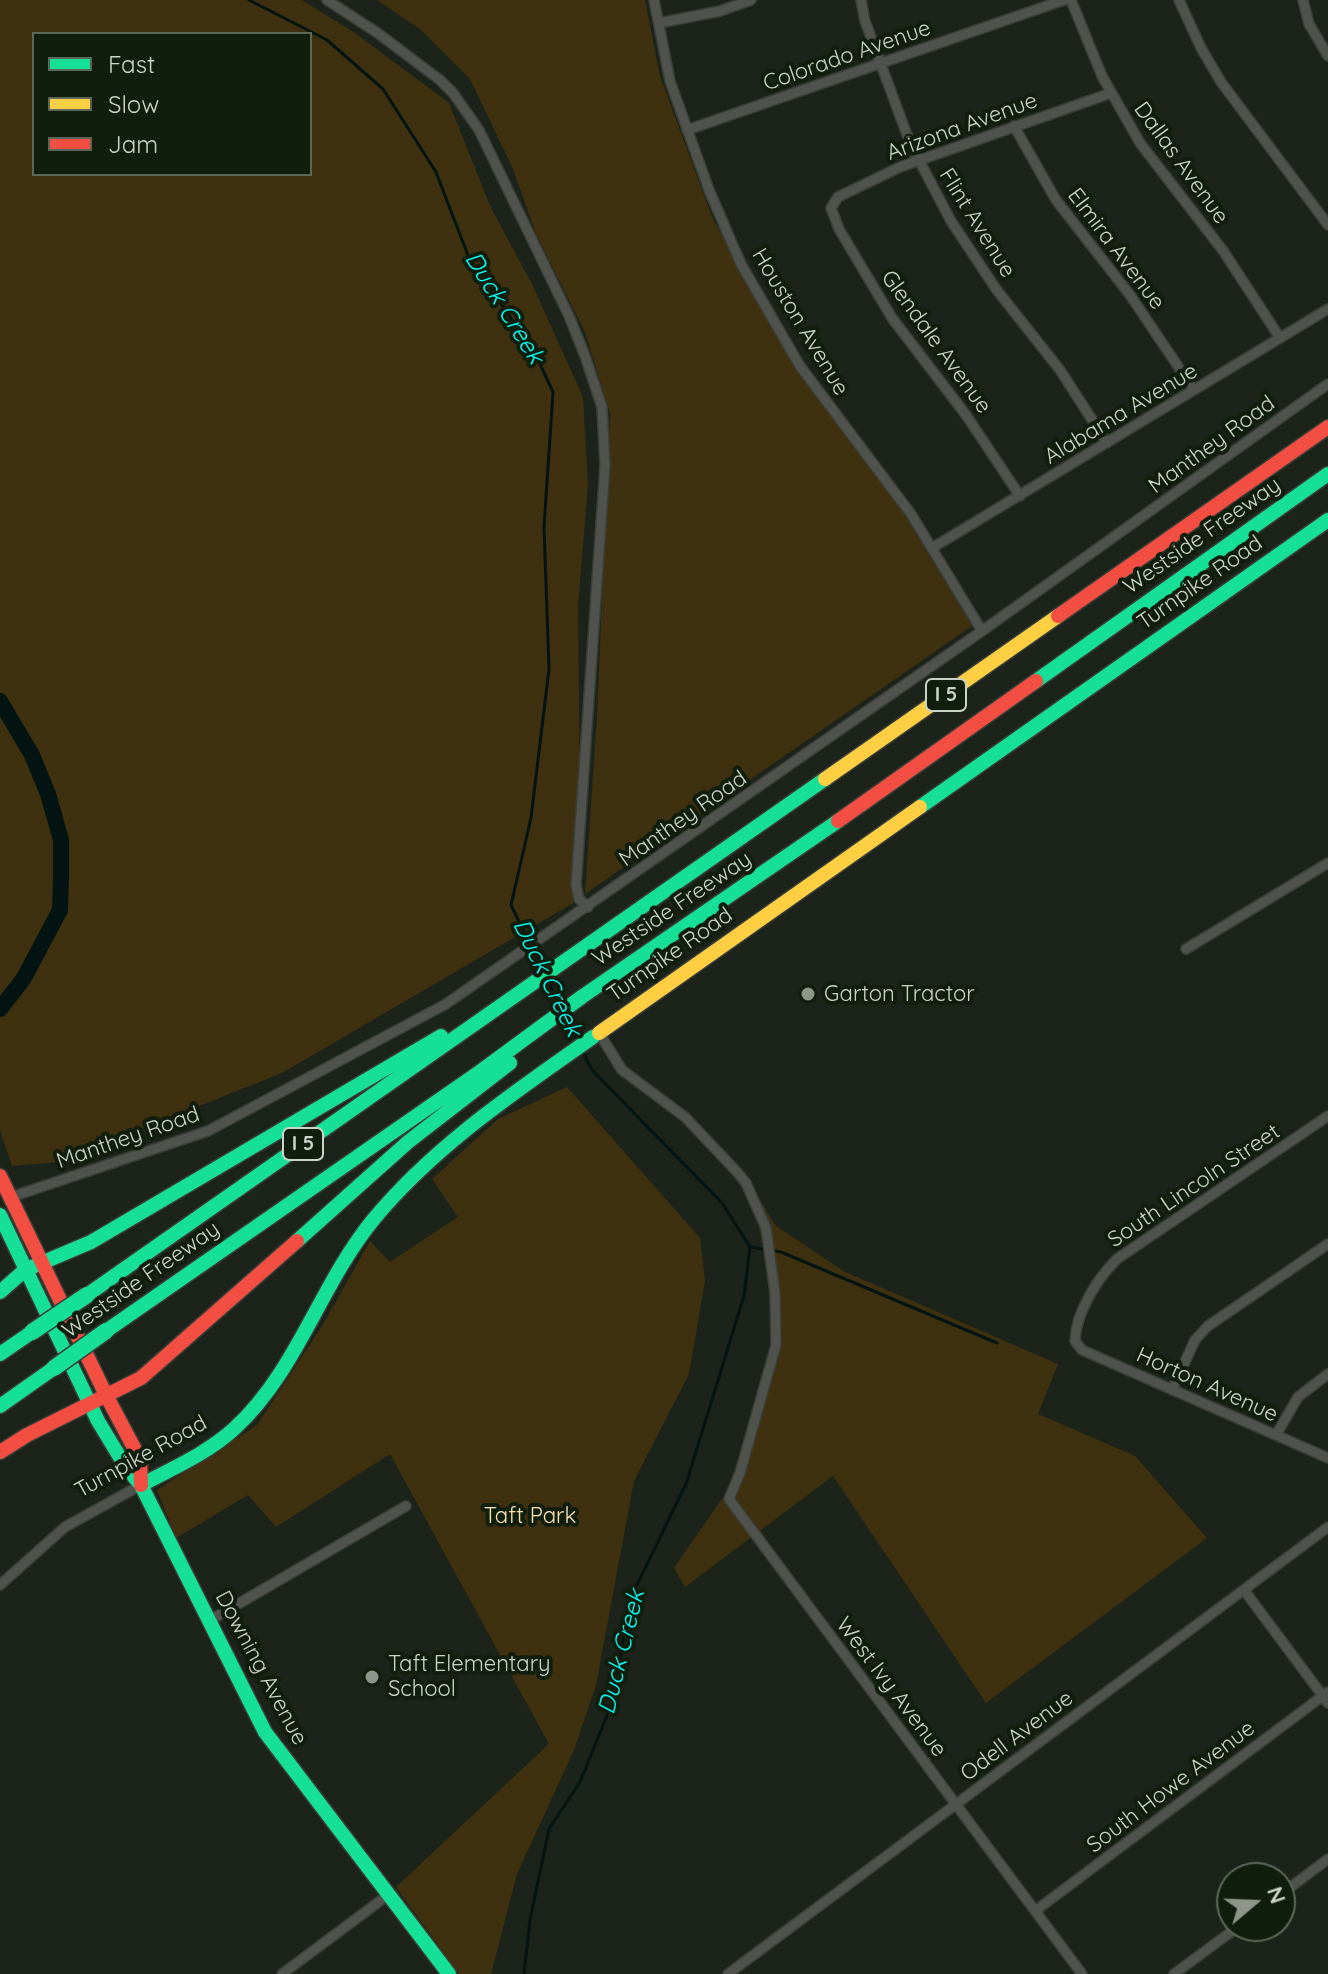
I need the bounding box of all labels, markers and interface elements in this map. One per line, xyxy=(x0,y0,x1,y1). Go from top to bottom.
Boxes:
street label: Colorado Avenue xyxy=(760,15,934,97)
legend xyxy=(32,32,312,176)
text: Fast xyxy=(108,49,155,79)
street label: Arizona Avenue xyxy=(883,88,1041,166)
text: Slow xyxy=(108,89,159,119)
street label: Dallas Avenue xyxy=(1128,97,1234,229)
text: Jam xyxy=(108,129,158,159)
street label: Flint Avenue xyxy=(933,164,1021,282)
street label: Elmira Avenue xyxy=(1062,183,1170,315)
street label: Houston Avenue xyxy=(746,244,854,400)
water label: Duck Creek xyxy=(458,246,550,370)
street label: Glendale Avenue xyxy=(875,265,997,419)
street label: Alabama Avenue xyxy=(1040,358,1202,470)
street label: Manthey Road xyxy=(1144,390,1280,500)
street label: Westside Freeway xyxy=(1118,472,1286,600)
street label: Turnpike Road xyxy=(1132,530,1268,636)
road number: I 5 xyxy=(926,679,966,711)
street label: Manthey Road xyxy=(614,765,752,873)
street label: Westside Freeway xyxy=(588,846,756,972)
street label: Turnpike Road xyxy=(602,902,738,1008)
water label: Duck Creek xyxy=(506,915,588,1041)
place label: Garton Tractor xyxy=(824,981,975,1007)
marker: Garton Tractor xyxy=(799,985,817,1003)
street label: Manthey Road xyxy=(53,1101,203,1175)
street label: South Lincoln Street xyxy=(1103,1119,1285,1253)
road number: I 5 xyxy=(283,1128,323,1160)
street label: Westside Freeway xyxy=(57,1216,225,1344)
street label: Horton Avenue xyxy=(1132,1342,1282,1428)
street label: Turnpike Road xyxy=(70,1410,212,1504)
park label: Taft Park xyxy=(484,1503,576,1529)
street label: Downing Avenue xyxy=(209,1586,313,1750)
water label: Duck Creek xyxy=(593,1587,651,1717)
street label: West Ivy Avenue xyxy=(830,1612,952,1762)
place label: Taft Elementary School xyxy=(388,1651,551,1702)
marker: Taft Elementary School xyxy=(363,1668,381,1686)
street label: Odell Avenue xyxy=(955,1685,1079,1787)
street label: South Howe Avenue xyxy=(1082,1715,1260,1859)
north arrow xyxy=(1216,1862,1296,1942)
text: N xyxy=(1261,1883,1293,1907)

